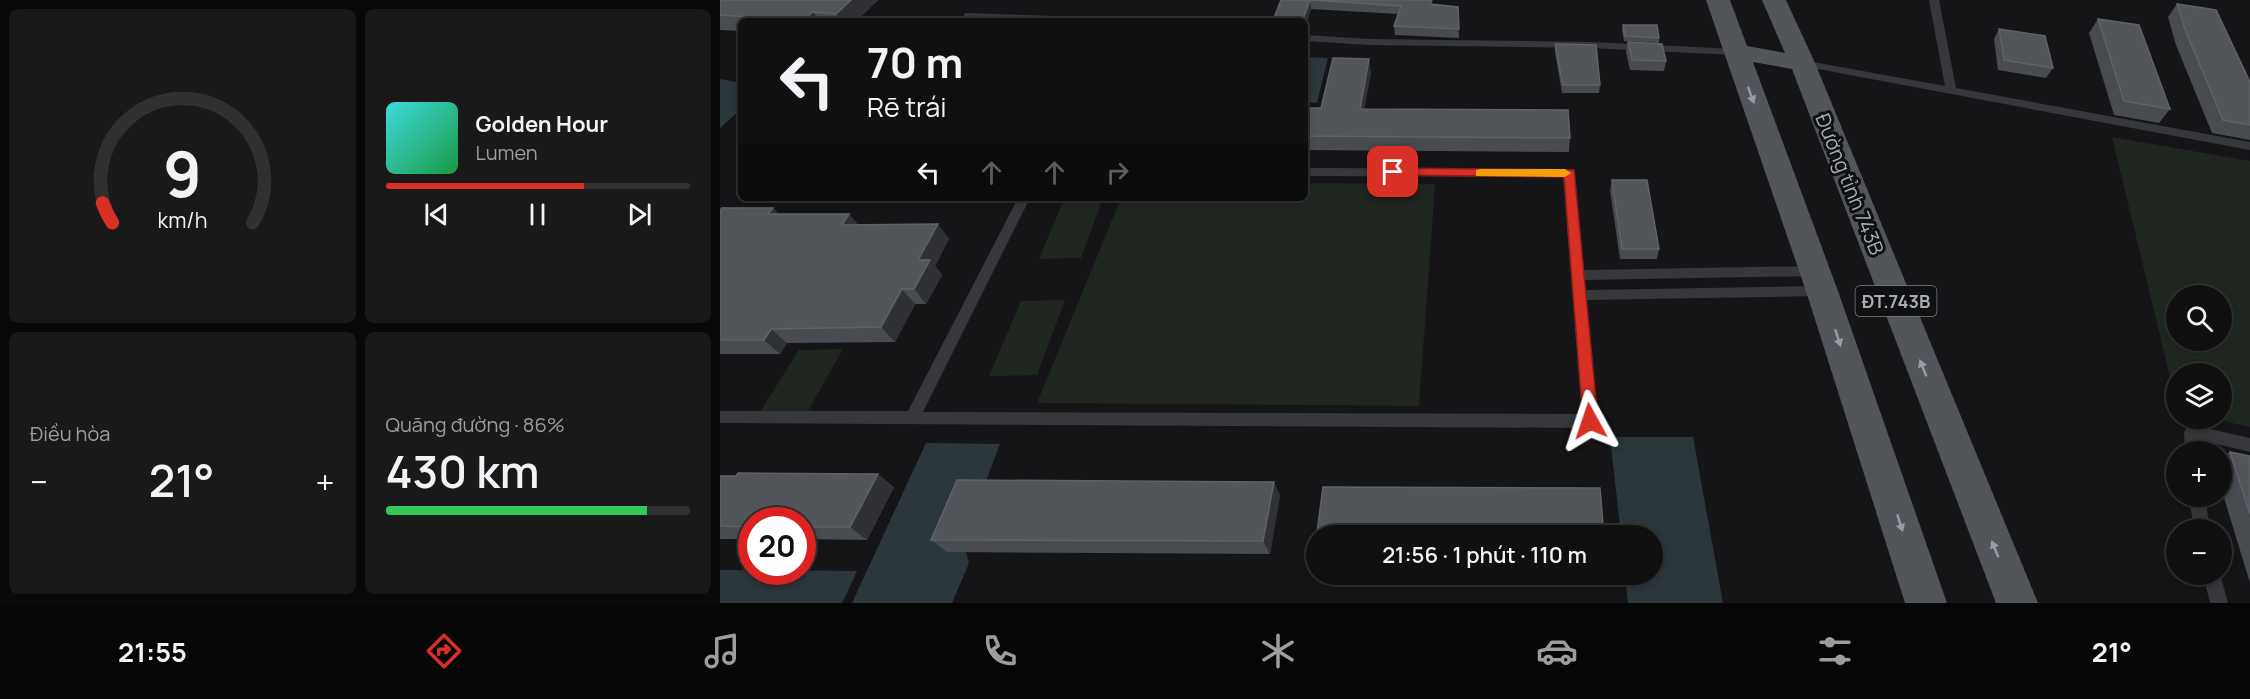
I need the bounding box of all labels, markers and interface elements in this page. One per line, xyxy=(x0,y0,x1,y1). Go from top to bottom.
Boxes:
text: 70 m xyxy=(867,33,963,91)
icon: left xyxy=(768,42,846,120)
one-way arrow xyxy=(1747,86,1757,104)
text: Rẽ trái xyxy=(867,88,947,125)
text: Golden Hour xyxy=(476,109,608,139)
street label: Đường tỉnh 743B xyxy=(1809,109,1891,259)
text: 9 xyxy=(163,130,202,216)
text: Lumen xyxy=(476,139,538,166)
pin xyxy=(1367,146,1418,197)
icon: arrive xyxy=(1376,155,1409,188)
icon: left xyxy=(912,156,945,189)
icon: ahead xyxy=(975,156,1008,189)
icon: ahead xyxy=(1038,156,1071,189)
icon: right xyxy=(1101,156,1134,189)
icon: previous xyxy=(420,198,453,231)
icon: pause xyxy=(521,198,554,231)
icon: next xyxy=(623,198,656,231)
text: km/h xyxy=(157,206,207,235)
map controls xyxy=(2166,285,2232,585)
button: search xyxy=(2166,285,2232,351)
road number: ĐT.743B xyxy=(1856,286,1936,316)
one-way arrow xyxy=(1834,329,1844,347)
one-way arrow xyxy=(1918,358,1928,376)
button: layers xyxy=(2166,363,2232,429)
position arrow xyxy=(1558,389,1622,453)
text: Quãng đường · 86% xyxy=(386,411,565,438)
text: Điều hòa xyxy=(30,420,110,447)
text: 430 km xyxy=(386,440,540,502)
button: + xyxy=(2166,441,2232,507)
text: 21° xyxy=(149,449,214,511)
text: − xyxy=(30,459,48,504)
text: + xyxy=(315,459,334,504)
speed limit sign: 20 xyxy=(738,507,816,585)
one-way arrow xyxy=(1895,514,1905,532)
button: − xyxy=(2166,519,2232,585)
one-way arrow xyxy=(1990,539,2000,557)
text: 21:56 · 1 phút · 110 m xyxy=(1382,540,1587,570)
icon: directions xyxy=(423,630,465,672)
icon: music xyxy=(701,630,743,672)
icon: phone xyxy=(979,630,1021,672)
icon: climate xyxy=(1257,630,1299,672)
icon: car xyxy=(1536,630,1578,672)
icon: filters xyxy=(1814,630,1856,672)
text: 21:55 xyxy=(118,633,187,670)
text: 21° xyxy=(2092,633,2132,670)

